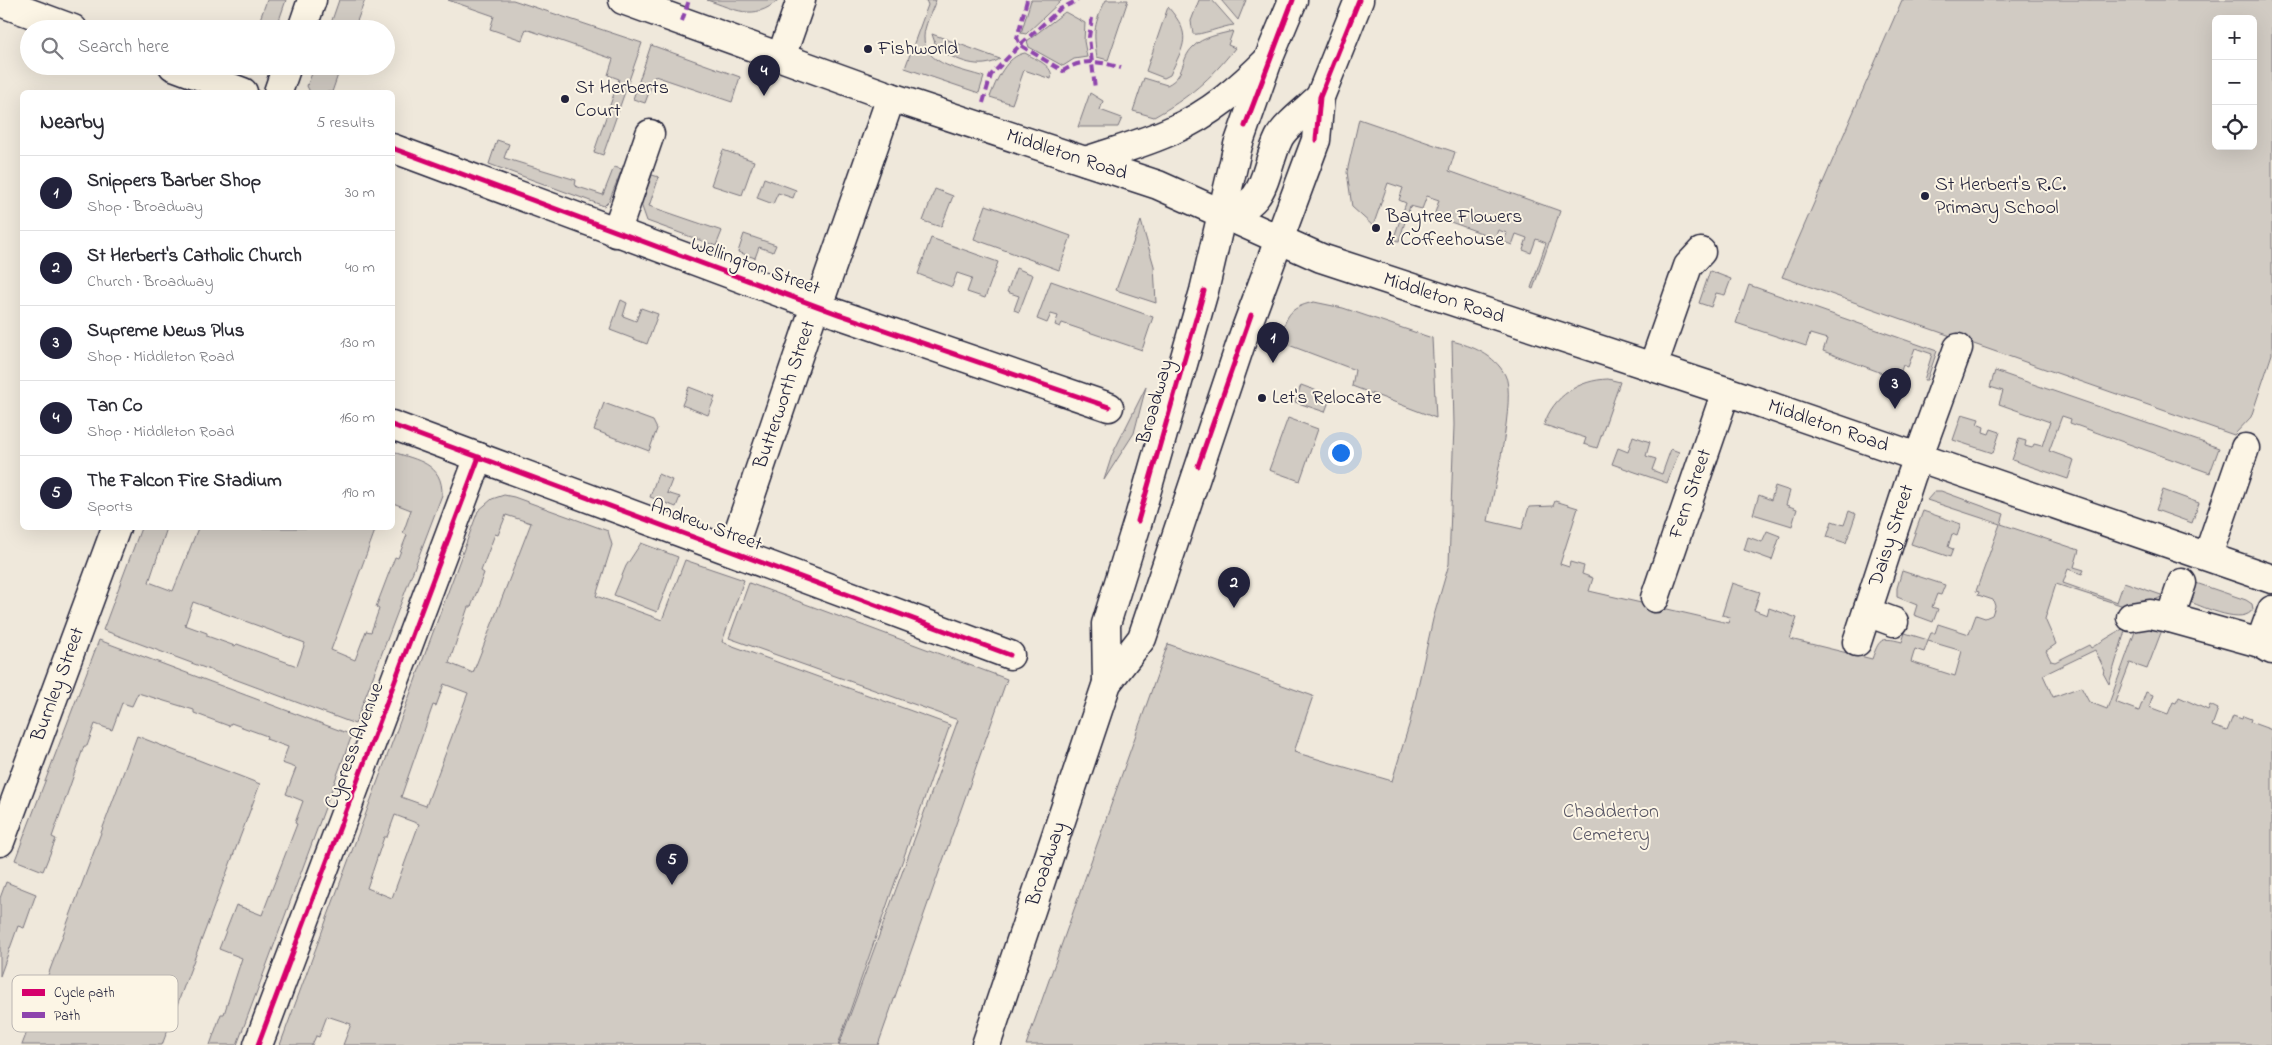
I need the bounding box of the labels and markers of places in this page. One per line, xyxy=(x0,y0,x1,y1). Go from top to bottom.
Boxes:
place label: Fishworld xyxy=(877,35,958,64)
marker: Fishworld xyxy=(862,43,874,55)
pin: 4 xyxy=(748,55,780,96)
place label: St Herberts Court xyxy=(575,74,669,126)
marker: St Herberts Court xyxy=(559,93,571,105)
place label: St Herbert's R.C. Primary School xyxy=(1935,171,2066,223)
marker: St Herbert's R.C. Primary School xyxy=(1919,190,1931,202)
place label: Baytree Flowers & Coffeehouse xyxy=(1385,203,1522,255)
marker: Baytree Flowers & Coffeehouse xyxy=(1370,222,1382,234)
pin: 1 xyxy=(1257,322,1289,363)
pin: 3 xyxy=(1879,368,1911,409)
place label: Let's Relocate xyxy=(1272,384,1382,413)
marker: Let's Relocate xyxy=(1256,392,1268,404)
pin: 2 xyxy=(1218,567,1250,608)
pin: 5 xyxy=(656,844,688,885)

